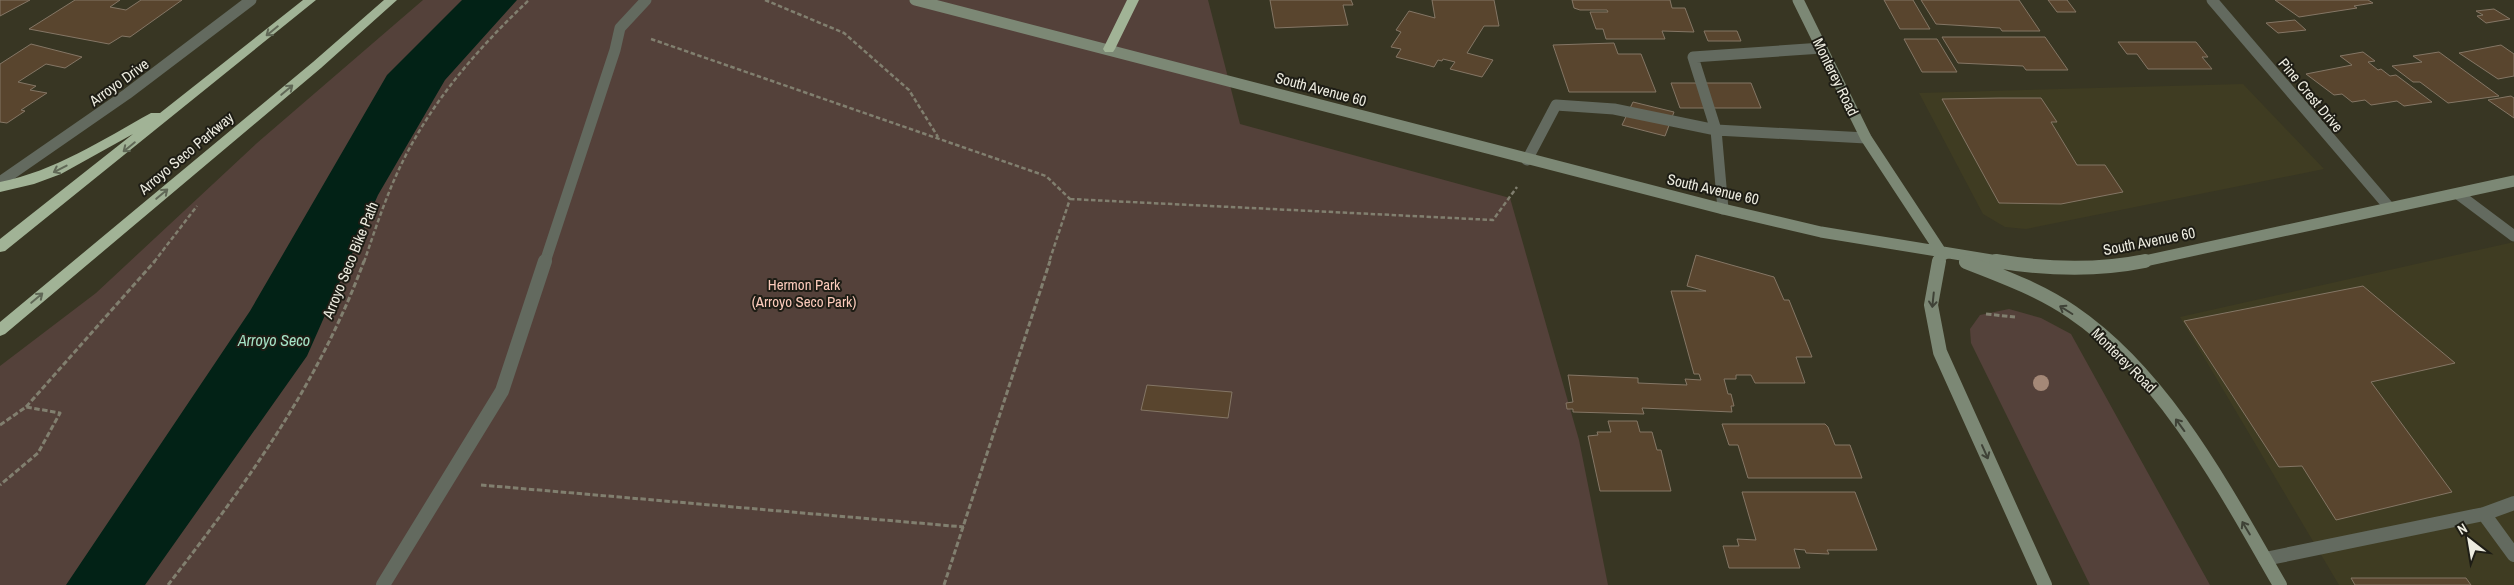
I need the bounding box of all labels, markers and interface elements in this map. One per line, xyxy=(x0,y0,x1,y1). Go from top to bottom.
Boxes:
one-way arrow xyxy=(266,25,279,36)
street label: Monterey Road xyxy=(1808,35,1864,119)
street label: Arroyo Drive xyxy=(84,53,153,111)
street label: Pine Crest Drive xyxy=(2274,53,2348,137)
street label: South Avenue 60 xyxy=(1273,67,1369,111)
one-way arrow xyxy=(280,84,293,96)
street label: Arroyo Seco Parkway xyxy=(133,106,239,200)
one-way arrow xyxy=(123,141,136,152)
one-way arrow xyxy=(53,165,68,174)
street label: South Avenue 60 xyxy=(1665,168,1761,210)
one-way arrow xyxy=(155,189,168,200)
street label: Arroyo Seco Bike Path xyxy=(317,198,383,323)
street label: South Avenue 60 xyxy=(2101,222,2197,260)
park label: Hermon Park (Arroyo Seco Park) xyxy=(752,274,856,312)
one-way arrow xyxy=(1928,292,1938,308)
one-way arrow xyxy=(31,293,44,304)
one-way arrow xyxy=(2060,305,2074,315)
street label: Monterey Road xyxy=(2087,323,2161,397)
water label: Arroyo Seco xyxy=(237,329,310,351)
one-way arrow xyxy=(2175,418,2185,432)
one-way arrow xyxy=(1980,444,1990,459)
north arrow xyxy=(2444,515,2494,565)
text: N xyxy=(2454,519,2470,539)
one-way arrow xyxy=(2241,522,2251,536)

